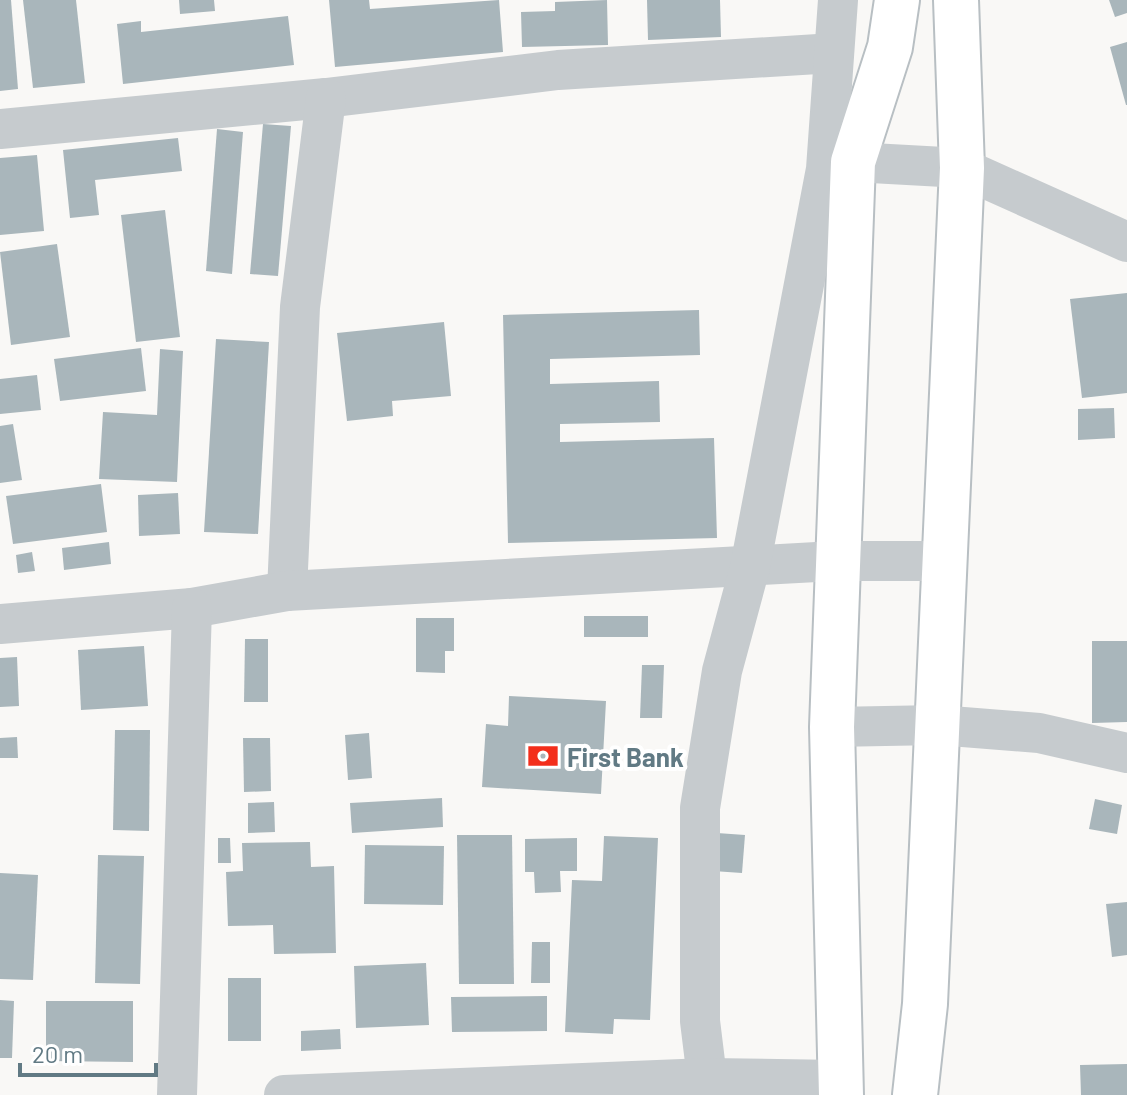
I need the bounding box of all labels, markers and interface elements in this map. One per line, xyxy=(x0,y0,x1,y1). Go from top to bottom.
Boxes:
bank icon: First Bank xyxy=(526,739,560,773)
place label: First Bank xyxy=(567,741,684,772)
scale bar xyxy=(20,1027,156,1077)
text: 20 m xyxy=(32,1039,83,1068)

